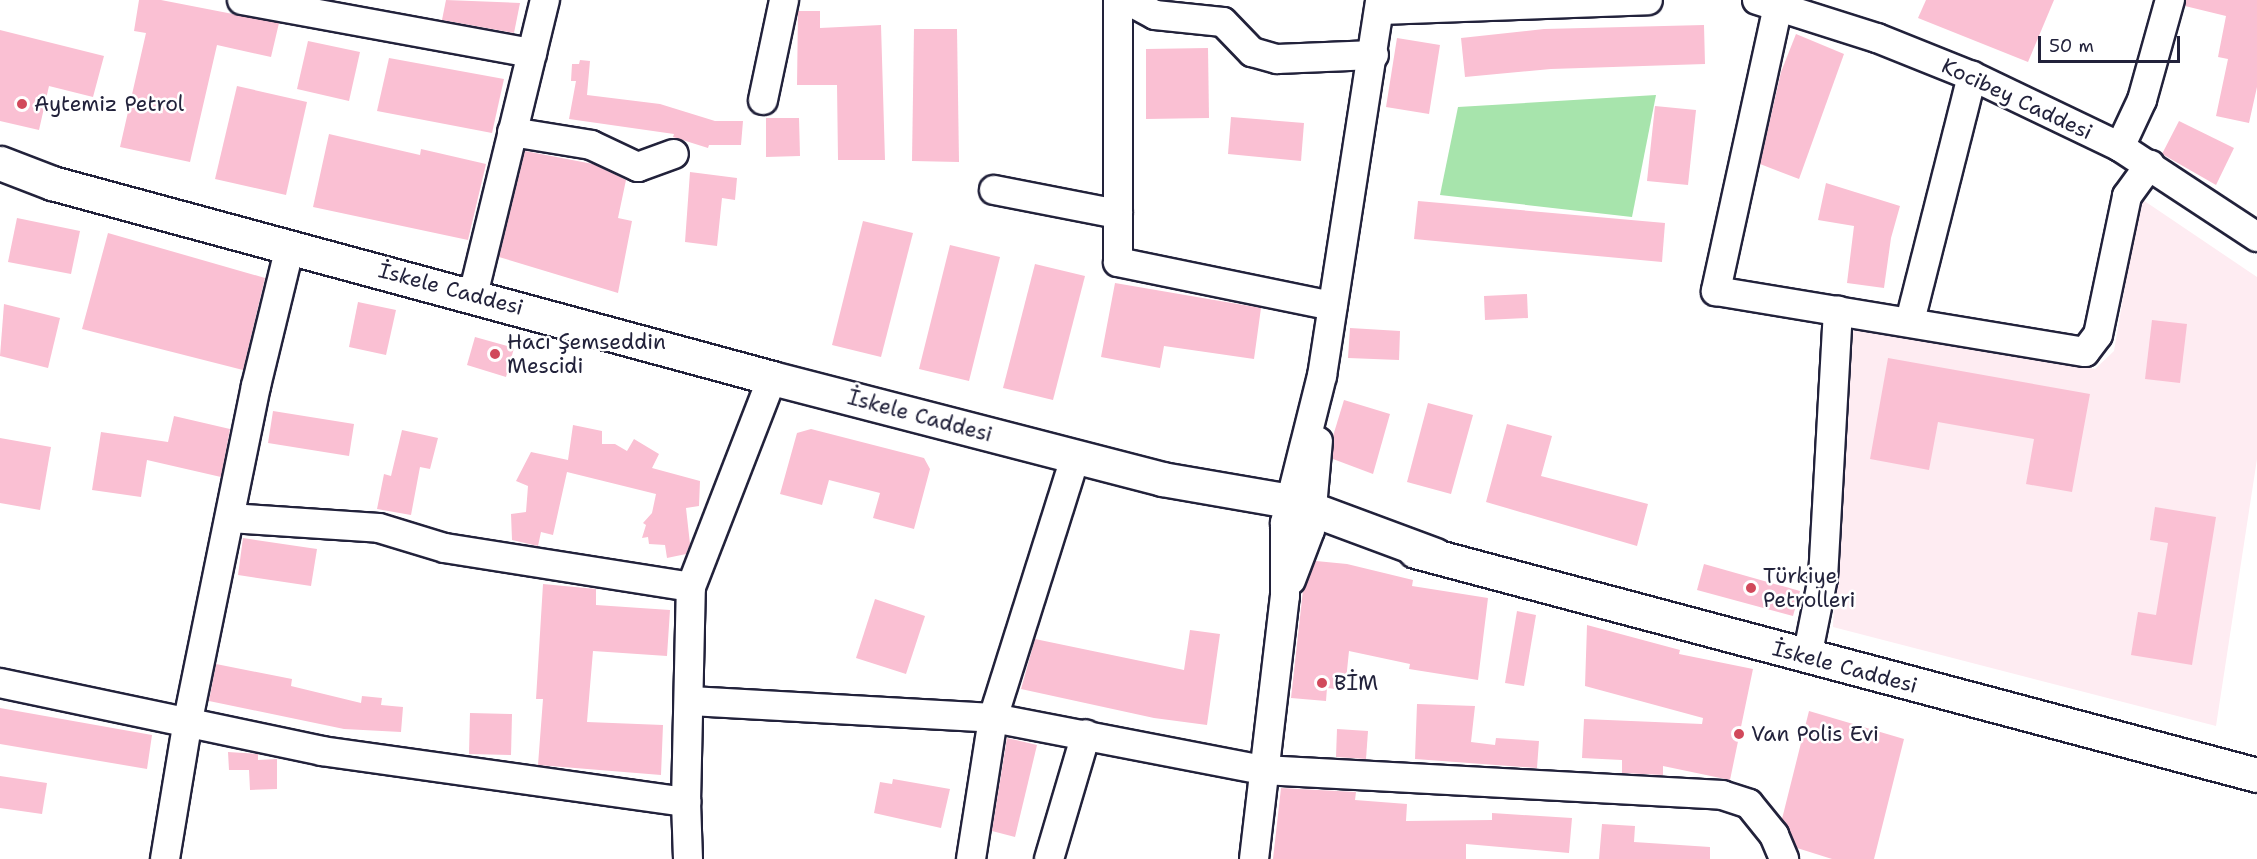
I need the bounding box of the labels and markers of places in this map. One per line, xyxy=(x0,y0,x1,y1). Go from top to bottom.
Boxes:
place label: Aytemiz Petrol xyxy=(34,91,184,117)
marker: Aytemiz Petrol xyxy=(15,97,29,111)
place label: Hacı Şemseddin Mescidi xyxy=(507,329,666,379)
marker: Hacı Şemseddin Mescidi xyxy=(488,347,502,361)
place label: Türkiye Petrolleri xyxy=(1763,563,1855,613)
marker: Türkiye Petrolleri xyxy=(1744,581,1758,595)
place label: BİM xyxy=(1334,670,1378,696)
marker: BİM xyxy=(1315,676,1329,690)
place label: Van Polis Evi xyxy=(1751,721,1879,747)
marker: Van Polis Evi xyxy=(1732,727,1746,741)

